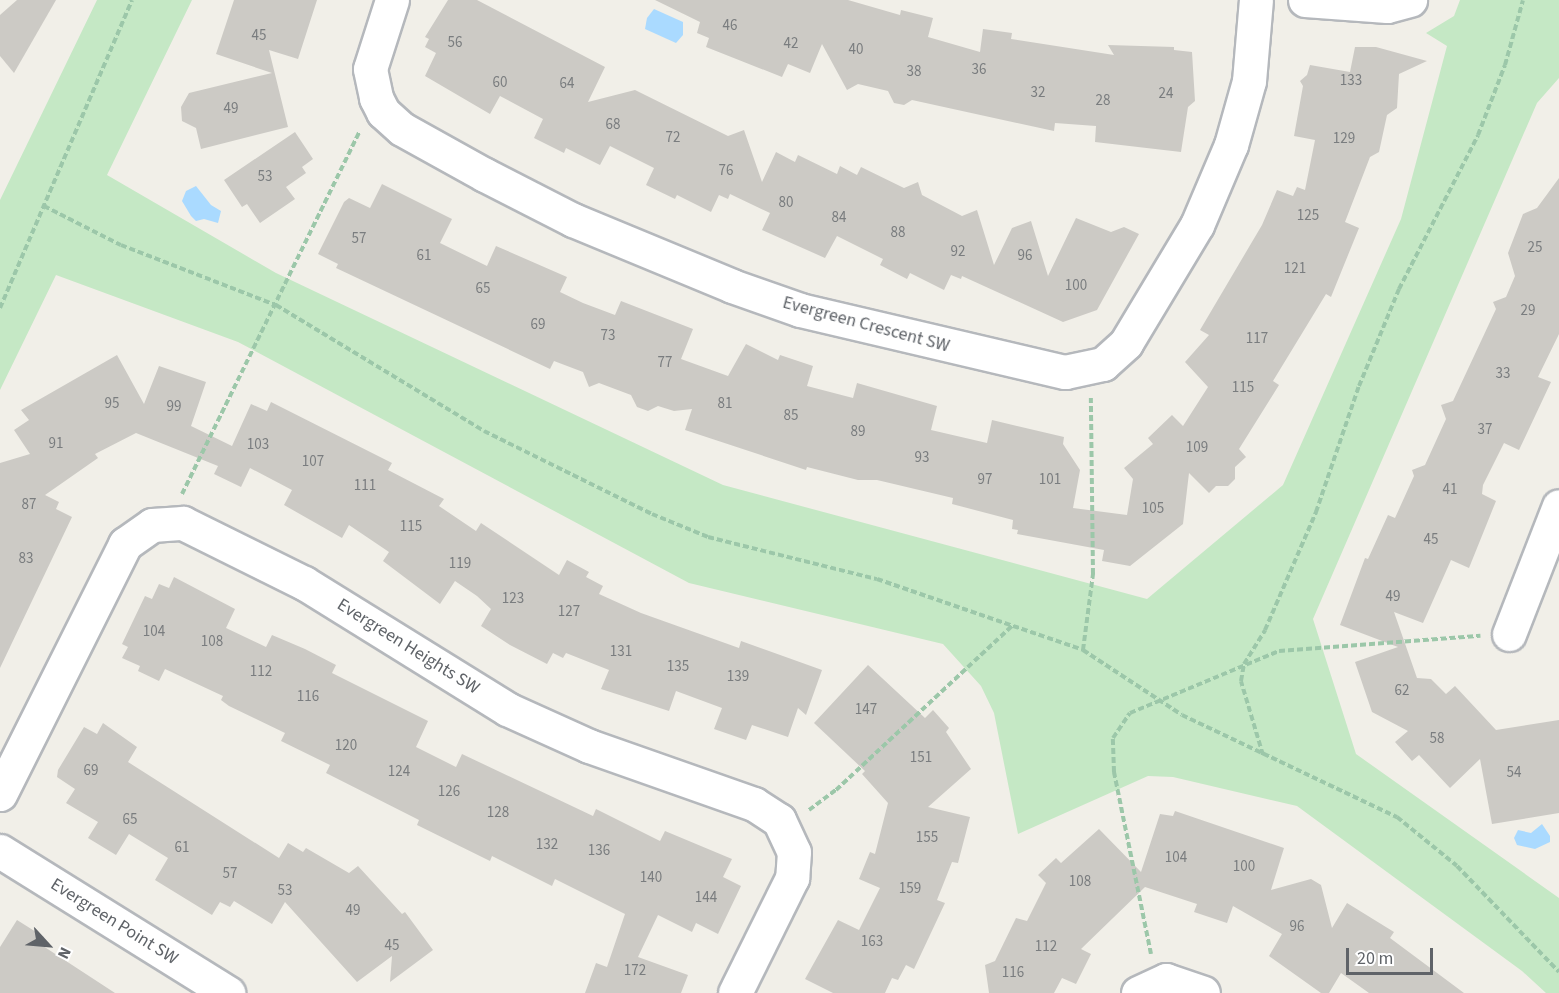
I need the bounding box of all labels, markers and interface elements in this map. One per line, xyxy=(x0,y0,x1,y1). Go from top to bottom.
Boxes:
house number: 46 xyxy=(723,17,737,35)
house number: 45 xyxy=(252,27,266,45)
house number: 56 xyxy=(448,34,462,52)
house number: 42 xyxy=(784,35,798,53)
house number: 40 xyxy=(849,41,863,59)
house number: 36 xyxy=(972,61,986,79)
house number: 38 xyxy=(907,63,921,81)
house number: 133 xyxy=(1340,72,1362,90)
house number: 60 xyxy=(493,74,507,92)
house number: 64 xyxy=(560,75,574,93)
house number: 32 xyxy=(1031,84,1045,102)
house number: 24 xyxy=(1159,85,1173,103)
house number: 28 xyxy=(1096,92,1110,110)
house number: 49 xyxy=(224,100,238,118)
house number: 68 xyxy=(606,116,620,134)
house number: 72 xyxy=(666,129,680,147)
house number: 129 xyxy=(1333,130,1355,148)
house number: 76 xyxy=(719,162,733,180)
house number: 53 xyxy=(258,168,272,186)
house number: 80 xyxy=(779,194,793,212)
house number: 125 xyxy=(1297,207,1319,225)
house number: 84 xyxy=(832,209,846,227)
house number: 88 xyxy=(891,224,905,242)
house number: 57 xyxy=(352,230,366,248)
house number: 25 xyxy=(1528,239,1542,257)
house number: 92 xyxy=(951,243,965,261)
house number: 61 xyxy=(417,247,431,265)
house number: 96 xyxy=(1018,247,1032,265)
house number: 121 xyxy=(1284,260,1306,278)
house number: 100 xyxy=(1065,277,1087,295)
house number: 65 xyxy=(476,280,490,298)
street label: Evergreen Crescent SW xyxy=(780,292,952,358)
house number: 29 xyxy=(1521,302,1535,320)
house number: 69 xyxy=(531,316,545,334)
house number: 73 xyxy=(601,327,615,345)
house number: 117 xyxy=(1246,330,1268,348)
house number: 77 xyxy=(658,354,672,372)
house number: 33 xyxy=(1496,365,1510,383)
house number: 115 xyxy=(1232,379,1254,397)
house number: 95 xyxy=(105,395,119,413)
house number: 81 xyxy=(718,395,732,413)
house number: 99 xyxy=(167,398,181,416)
house number: 85 xyxy=(784,407,798,425)
house number: 37 xyxy=(1478,421,1492,439)
house number: 89 xyxy=(851,423,865,441)
house number: 91 xyxy=(49,435,63,453)
house number: 103 xyxy=(247,436,269,454)
house number: 109 xyxy=(1186,439,1208,457)
house number: 93 xyxy=(915,449,929,467)
house number: 107 xyxy=(302,453,324,471)
house number: 97 xyxy=(978,471,992,489)
house number: 101 xyxy=(1039,471,1061,489)
house number: 111 xyxy=(354,477,376,495)
house number: 41 xyxy=(1443,481,1457,499)
house number: 87 xyxy=(22,496,36,514)
house number: 105 xyxy=(1142,500,1164,518)
house number: 115 xyxy=(400,518,422,536)
house number: 45 xyxy=(1424,531,1438,549)
house number: 83 xyxy=(19,550,33,568)
house number: 119 xyxy=(449,555,471,573)
house number: 49 xyxy=(1386,588,1400,606)
house number: 123 xyxy=(502,590,524,608)
street label: Evergreen Heights SW xyxy=(333,594,483,700)
house number: 127 xyxy=(558,603,580,621)
house number: 104 xyxy=(143,623,165,641)
house number: 108 xyxy=(201,633,223,651)
house number: 131 xyxy=(610,643,632,661)
house number: 135 xyxy=(667,658,689,676)
house number: 112 xyxy=(250,663,272,681)
house number: 139 xyxy=(727,668,749,686)
house number: 62 xyxy=(1395,682,1409,700)
house number: 116 xyxy=(297,688,319,706)
house number: 147 xyxy=(855,701,877,719)
house number: 58 xyxy=(1430,730,1444,748)
house number: 120 xyxy=(335,737,357,755)
house number: 151 xyxy=(910,749,932,767)
house number: 69 xyxy=(84,762,98,780)
house number: 124 xyxy=(388,763,410,781)
house number: 54 xyxy=(1507,764,1521,782)
house number: 126 xyxy=(438,783,460,801)
house number: 128 xyxy=(487,804,509,822)
house number: 65 xyxy=(123,811,137,829)
house number: 155 xyxy=(916,829,938,847)
house number: 132 xyxy=(536,836,558,854)
house number: 61 xyxy=(175,839,189,857)
house number: 136 xyxy=(588,842,610,860)
house number: 104 xyxy=(1165,849,1187,867)
house number: 100 xyxy=(1233,858,1255,876)
house number: 57 xyxy=(223,865,237,883)
house number: 140 xyxy=(640,869,662,887)
house number: 108 xyxy=(1069,873,1091,891)
street label: Evergreen Point SW xyxy=(46,874,182,970)
house number: 159 xyxy=(899,880,921,898)
house number: 53 xyxy=(278,882,292,900)
house number: 144 xyxy=(695,889,717,907)
house number: 49 xyxy=(346,902,360,920)
north arrow xyxy=(18,915,78,975)
house number: 96 xyxy=(1290,918,1304,936)
house number: 163 xyxy=(861,933,883,951)
scale bar xyxy=(1349,936,1436,974)
house number: 45 xyxy=(385,937,399,955)
house number: 112 xyxy=(1035,938,1057,956)
text: N xyxy=(52,943,76,962)
text: 20 m xyxy=(1357,946,1393,971)
house number: 172 xyxy=(624,962,646,980)
house number: 116 xyxy=(1002,964,1024,982)

